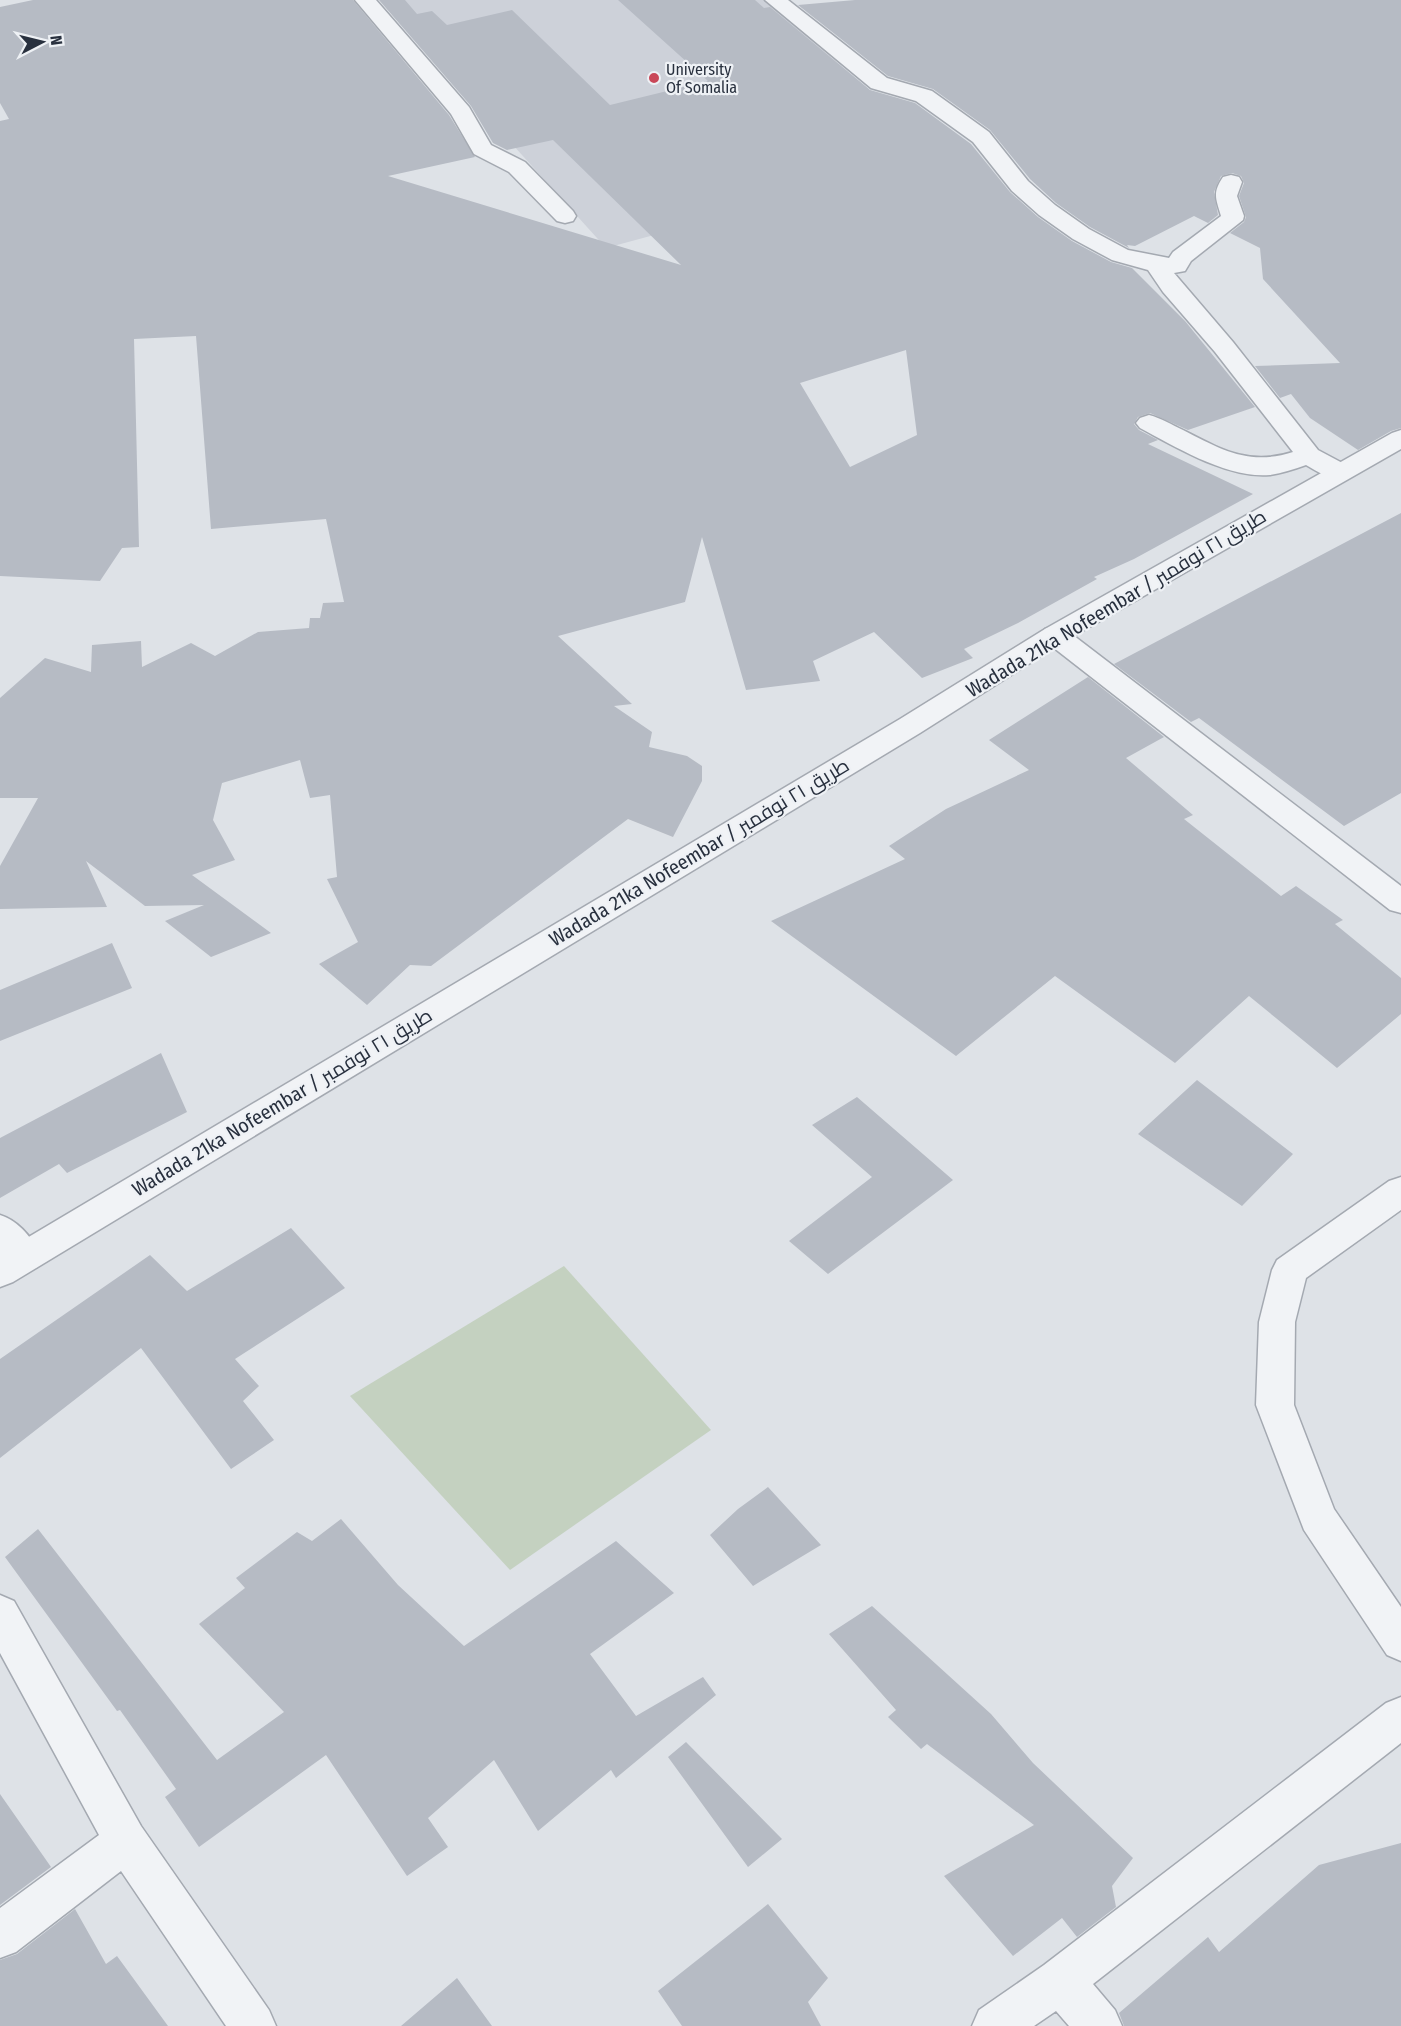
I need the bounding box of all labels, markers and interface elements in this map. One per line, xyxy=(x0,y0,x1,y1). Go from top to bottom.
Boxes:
north arrow xyxy=(12,12,72,72)
text: N xyxy=(46,34,66,46)
place label: University Of Somalia xyxy=(666,60,737,97)
marker: University Of Somalia xyxy=(647,71,661,85)
street label: Wadada 21ka Nofeembar / طريق ٢١ نوفمبر xyxy=(962,504,1271,703)
street label: Wadada 21ka Nofeembar / طريق ٢١ نوفمبر xyxy=(545,753,854,952)
street label: Wadada 21ka Nofeembar / طريق ٢١ نوفمبر xyxy=(128,1003,437,1202)

